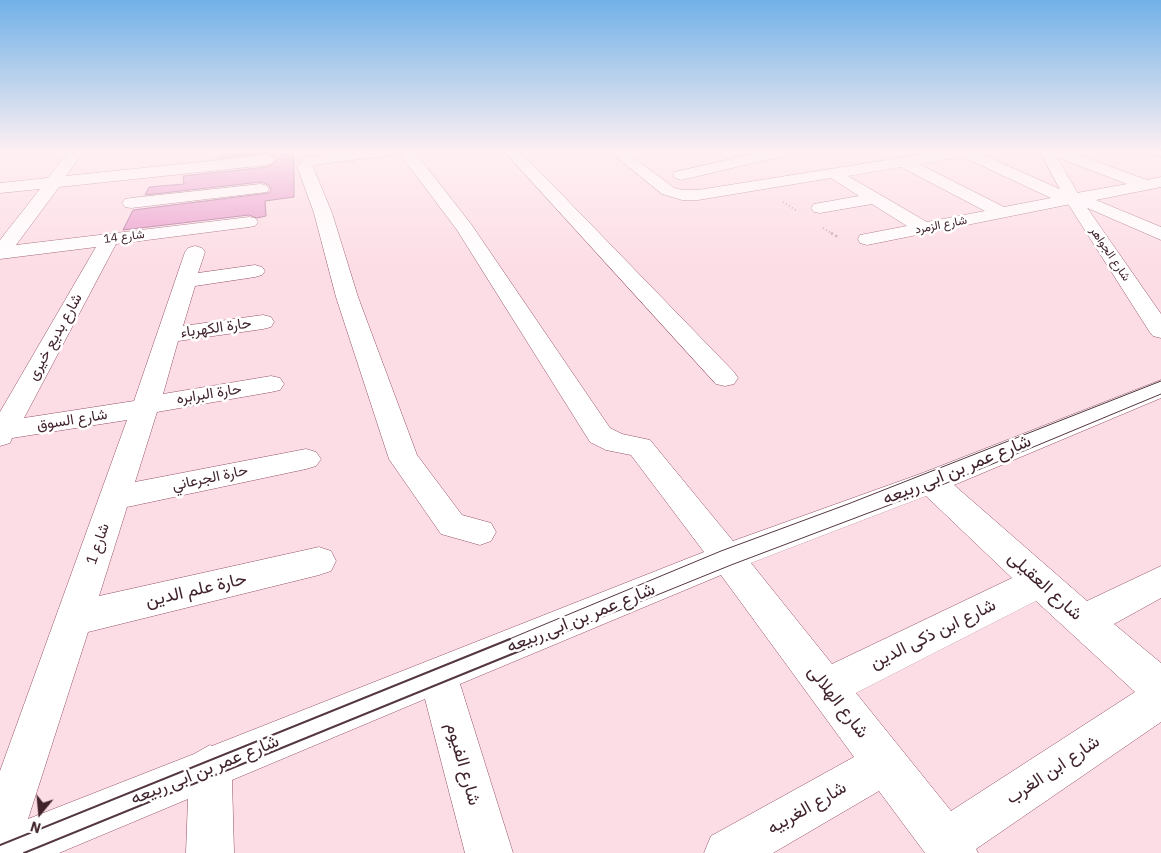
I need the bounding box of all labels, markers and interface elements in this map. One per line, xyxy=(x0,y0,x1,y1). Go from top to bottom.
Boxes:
street label: شارع الزمرد xyxy=(914,213,968,237)
street label: شارع الجواهر xyxy=(1087,224,1133,284)
street label: شارع 14 xyxy=(103,227,145,247)
street label: شارع بديع خيرى xyxy=(24,290,86,384)
street label: حارة الكهرباء xyxy=(179,314,253,342)
street label: حارة البرابره xyxy=(175,380,243,408)
street label: شارع السوق xyxy=(35,406,109,434)
street label: شارع عمر بن ابى ربيعه xyxy=(880,430,1034,510)
street label: حارة الجرعاني xyxy=(171,461,249,495)
street label: شارع 1 xyxy=(83,521,113,567)
street label: شارع العقيلى xyxy=(1003,547,1087,625)
street label: حارة علم الدين xyxy=(143,568,249,612)
street label: شارع عمر بن ابى ربيعه xyxy=(504,578,658,658)
street label: شارع ابن ذكى الدين xyxy=(866,594,1000,674)
street label: شارع الهلالى xyxy=(803,661,873,743)
street label: شارع الفيوم xyxy=(441,720,485,808)
street label: شارع عمر بن ابى ربيعه xyxy=(128,730,282,810)
street label: شارع ابن الغرب xyxy=(1002,731,1104,809)
street label: شارع الغربيه xyxy=(764,777,850,839)
north arrow xyxy=(15,788,65,838)
text: N xyxy=(28,817,43,837)

